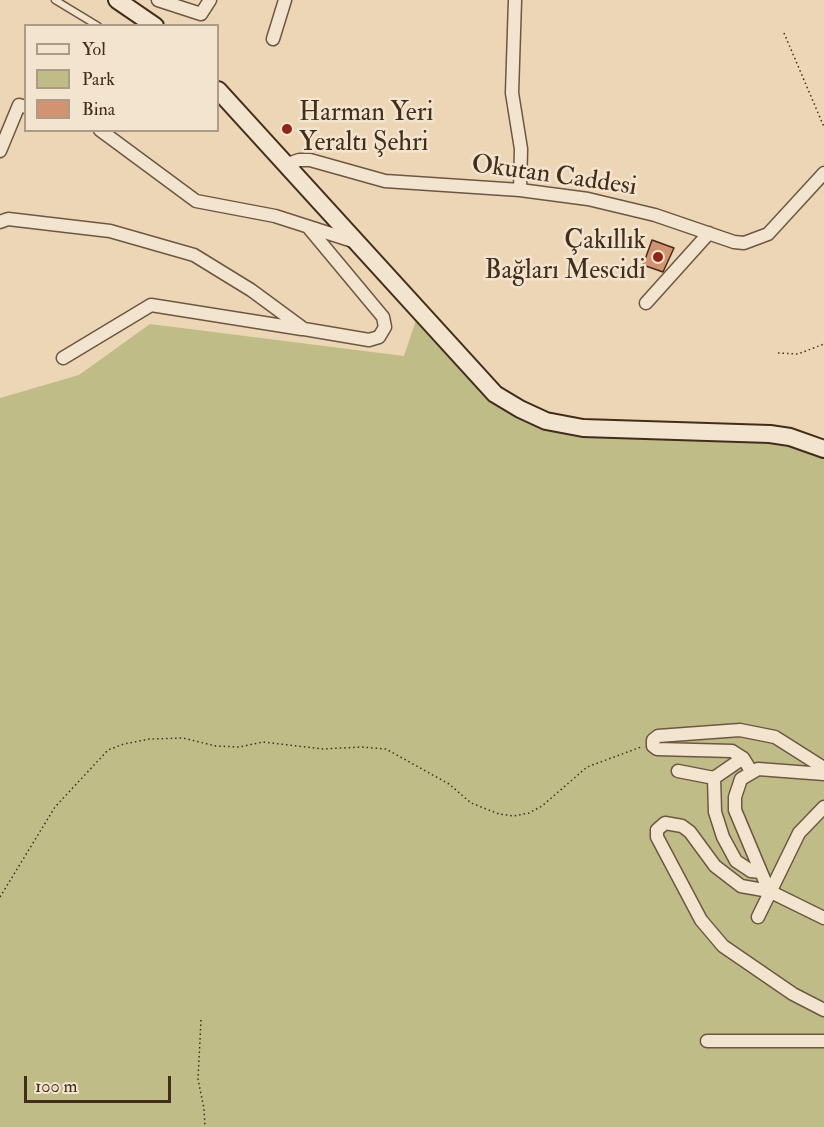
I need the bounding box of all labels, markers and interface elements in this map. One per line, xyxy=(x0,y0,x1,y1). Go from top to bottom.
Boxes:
legend xyxy=(24,24,219,132)
text: Yol xyxy=(82,38,106,61)
text: Park xyxy=(82,68,115,91)
text: Bina xyxy=(82,98,115,121)
place label: Harman Yeri Yeraltı Şehri xyxy=(299,98,433,160)
marker: Harman Yeri Yeraltı Şehri xyxy=(280,122,294,136)
street label: Okutan Caddesi xyxy=(469,150,639,204)
place label: Çakıllık Bağları Mescidi xyxy=(485,226,646,288)
marker: Çakıllık Bağları Mescidi xyxy=(651,250,665,264)
scale bar xyxy=(27,1064,174,1102)
text: 100 m xyxy=(35,1075,78,1098)

